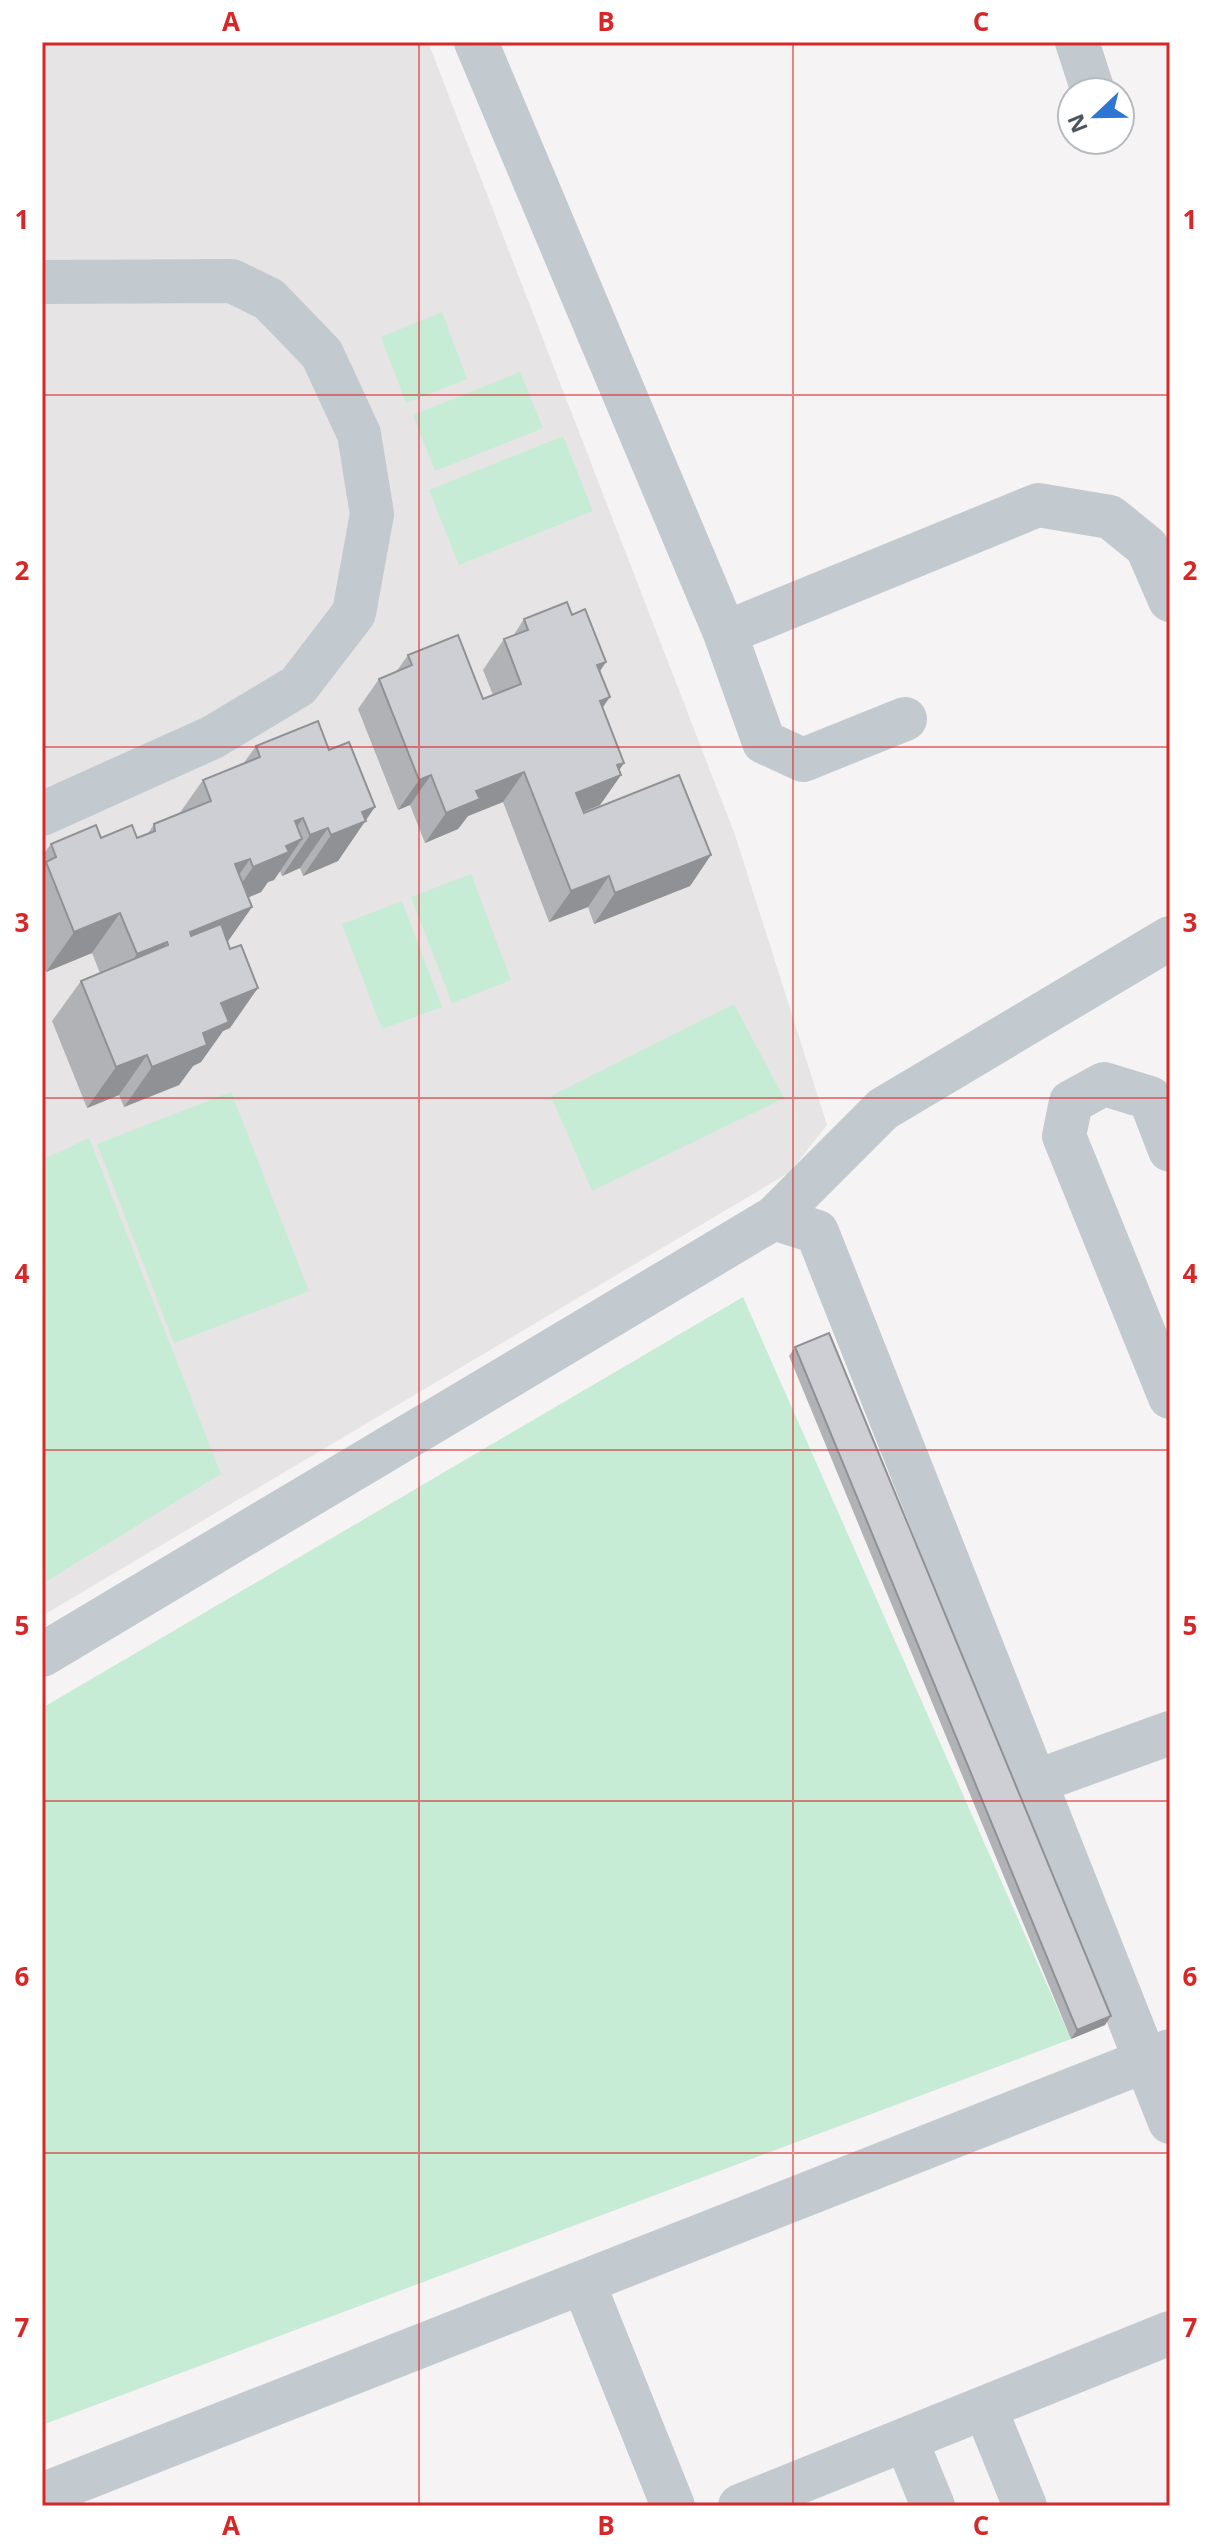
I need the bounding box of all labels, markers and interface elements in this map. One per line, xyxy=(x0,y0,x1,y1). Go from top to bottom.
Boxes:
text: A xyxy=(222,3,240,39)
text: B xyxy=(597,3,615,39)
text: C xyxy=(973,3,989,39)
north arrow xyxy=(1056,76,1136,156)
text: N xyxy=(1059,110,1094,138)
text: 1 xyxy=(15,201,29,237)
text: 1 xyxy=(1183,201,1197,237)
text: 2 xyxy=(15,552,30,588)
text: 2 xyxy=(1183,552,1198,588)
text: 3 xyxy=(15,904,29,940)
text: 3 xyxy=(1183,904,1197,940)
text: 4 xyxy=(15,1255,30,1291)
text: 4 xyxy=(1183,1255,1198,1291)
text: 5 xyxy=(15,1607,29,1643)
text: 5 xyxy=(1183,1607,1197,1643)
text: 6 xyxy=(15,1958,30,1994)
text: 6 xyxy=(1183,1958,1198,1994)
text: 7 xyxy=(15,2309,30,2345)
text: 7 xyxy=(1183,2309,1198,2345)
text: A xyxy=(222,2507,240,2543)
text: B xyxy=(597,2507,615,2543)
text: C xyxy=(973,2507,989,2543)

